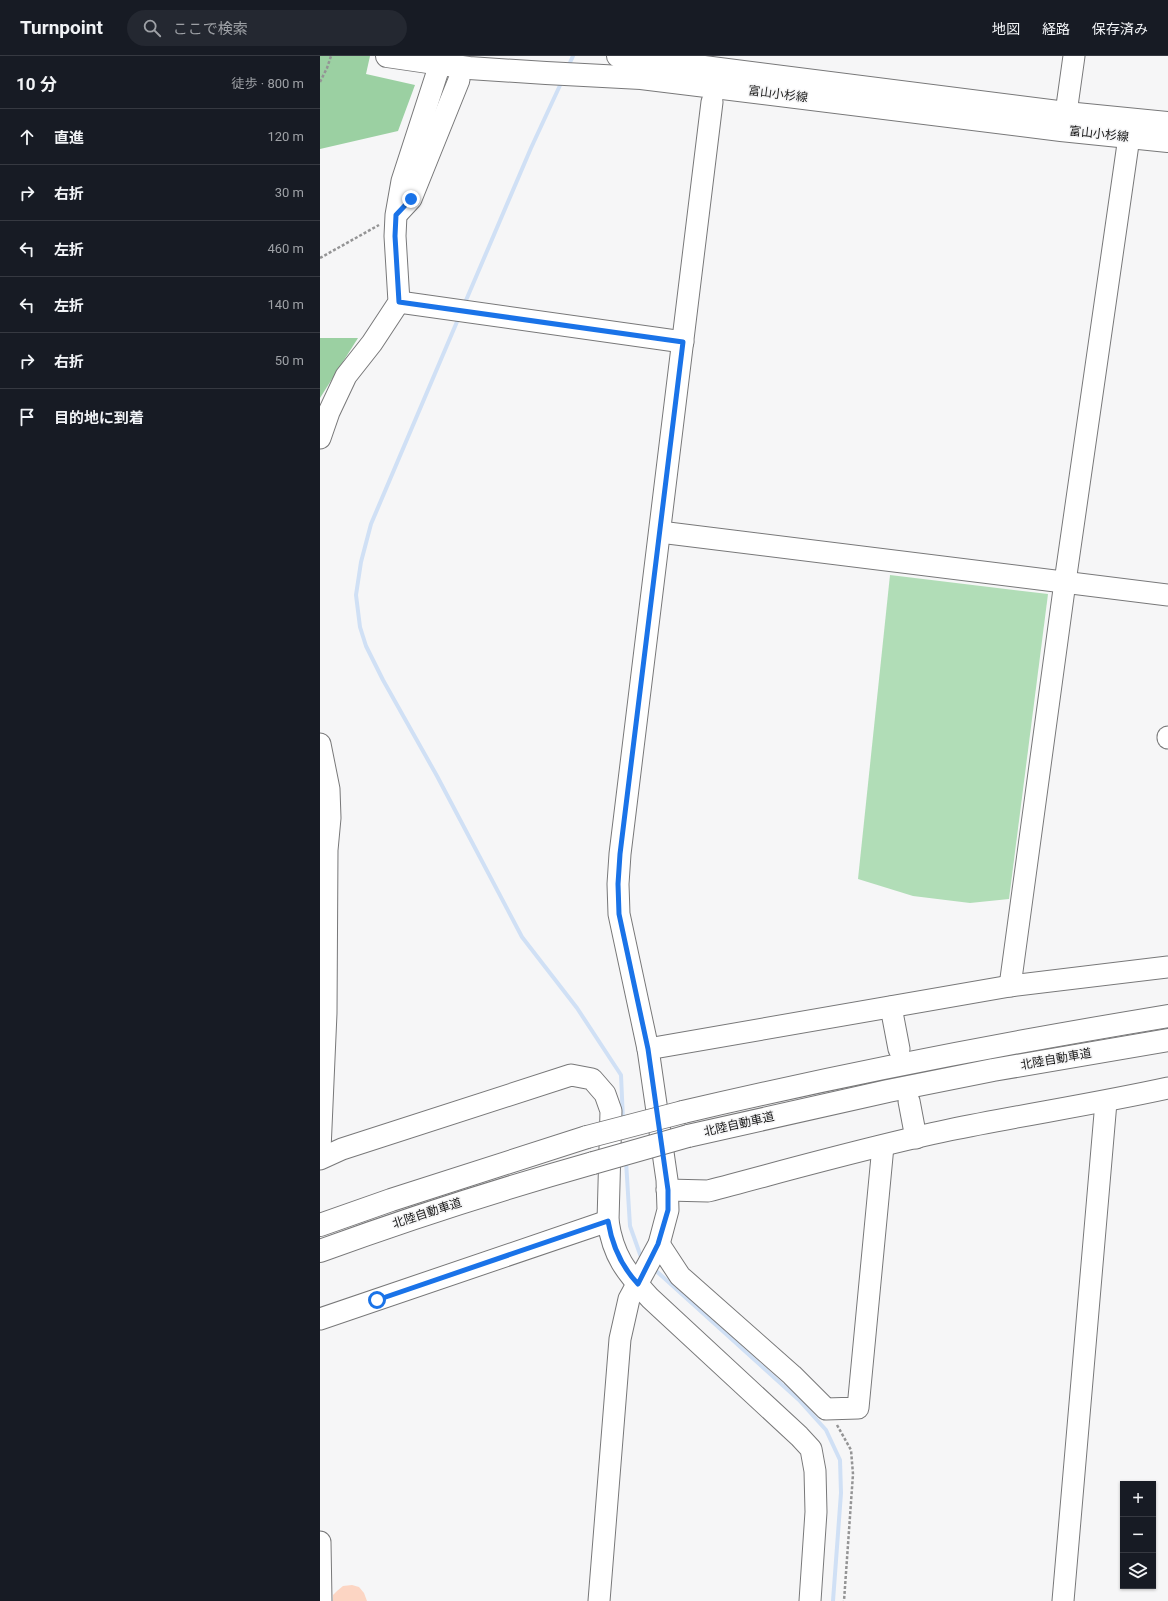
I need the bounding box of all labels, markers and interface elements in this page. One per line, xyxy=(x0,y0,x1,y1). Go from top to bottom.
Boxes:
search box xyxy=(127,10,407,46)
text: Turnpoint xyxy=(20,16,103,39)
icon: search xyxy=(141,17,163,39)
text: ここで検索 xyxy=(173,20,248,38)
text: 地図 xyxy=(992,21,1020,37)
text: 経路 xyxy=(1042,21,1070,37)
text: 保存済み xyxy=(1092,21,1148,37)
text: 10 分 xyxy=(16,74,57,94)
text: 徒歩 · 800 m xyxy=(232,76,304,91)
street label: 富山小杉線 xyxy=(747,83,809,105)
street label: 富山小杉線 xyxy=(1068,124,1130,144)
icon: ahead xyxy=(16,126,38,148)
text: 直進 xyxy=(54,129,84,147)
text: 120 m xyxy=(267,129,304,144)
icon: right xyxy=(16,182,38,204)
text: 右折 xyxy=(54,185,84,203)
text: 30 m xyxy=(275,185,304,200)
route end xyxy=(402,190,420,208)
icon: left xyxy=(16,238,38,260)
text: 左折 xyxy=(54,241,84,259)
text: 460 m xyxy=(267,241,304,256)
icon: left xyxy=(16,294,38,316)
text: 左折 xyxy=(54,297,84,315)
text: 140 m xyxy=(267,297,304,312)
icon: right xyxy=(16,350,38,372)
text: 右折 xyxy=(54,353,84,371)
text: 50 m xyxy=(275,353,304,368)
icon: arrive xyxy=(16,406,38,428)
text: 目的地に到着 xyxy=(54,409,144,427)
street label: 北陸自動車道 xyxy=(1019,1046,1093,1072)
street label: 北陸自動車道 xyxy=(702,1109,776,1139)
street label: 北陸自動車道 xyxy=(391,1195,463,1231)
route start xyxy=(368,1291,386,1309)
map controls xyxy=(1120,1481,1156,1589)
button: + xyxy=(1120,1481,1156,1517)
button: − xyxy=(1120,1517,1156,1553)
button: layers xyxy=(1120,1553,1156,1589)

